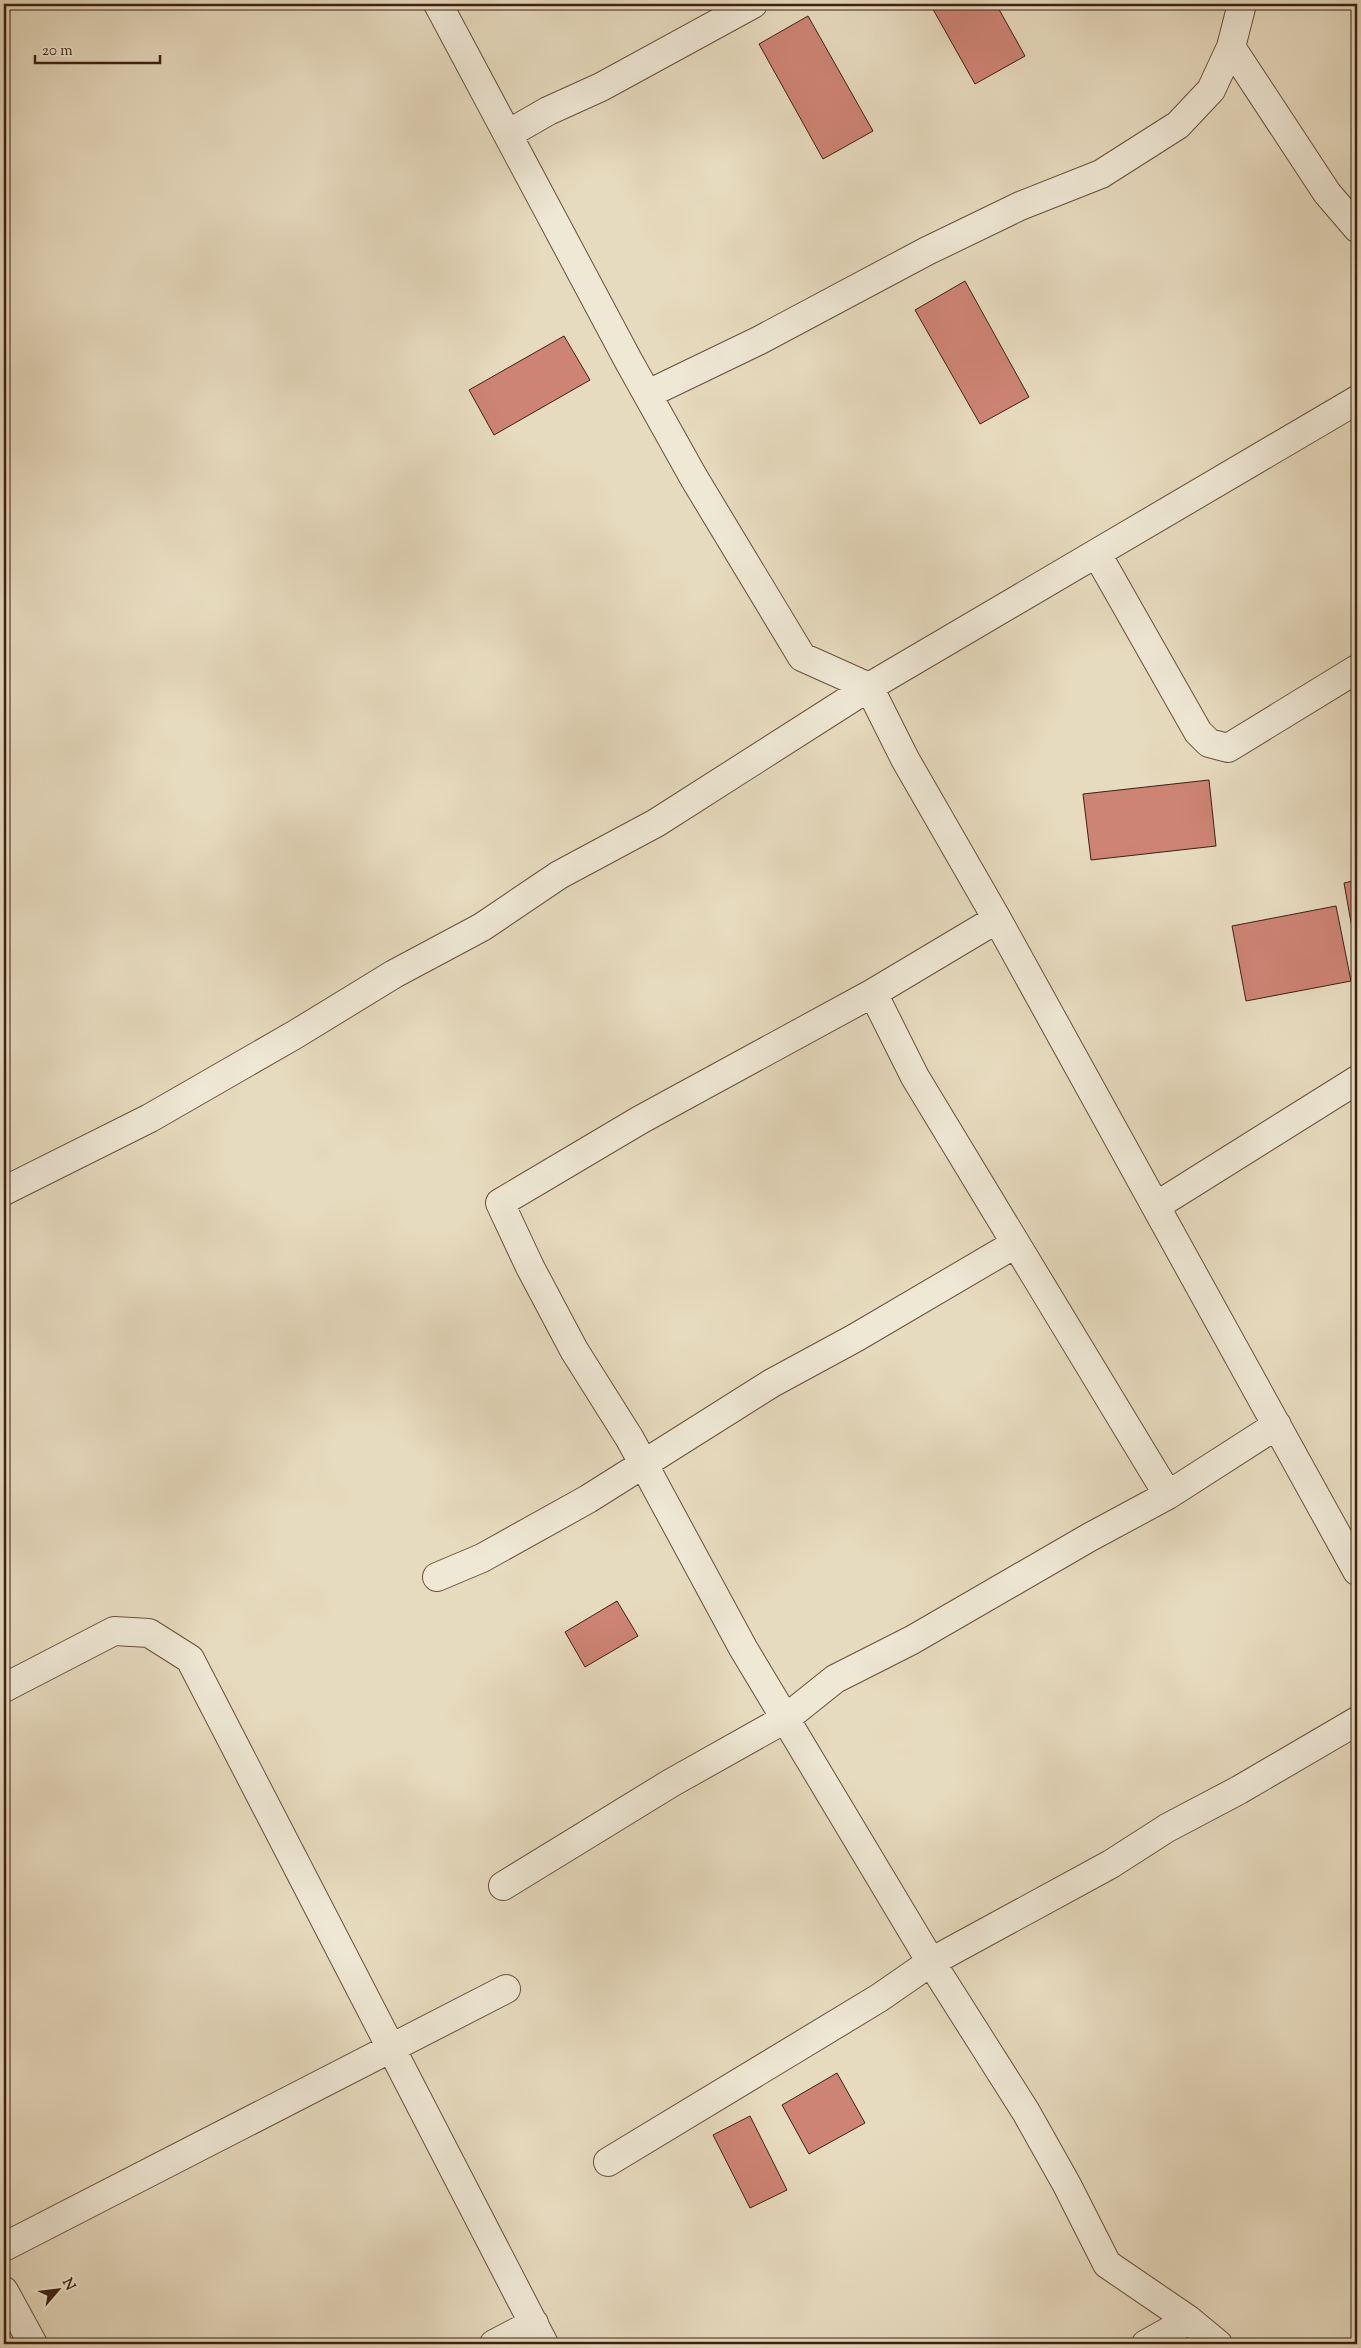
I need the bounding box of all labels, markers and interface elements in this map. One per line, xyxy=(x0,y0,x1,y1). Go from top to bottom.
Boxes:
scale bar xyxy=(35,32,160,64)
text: 20 m xyxy=(42,41,73,62)
north arrow xyxy=(32,2266,82,2316)
text: N xyxy=(56,2275,79,2294)

